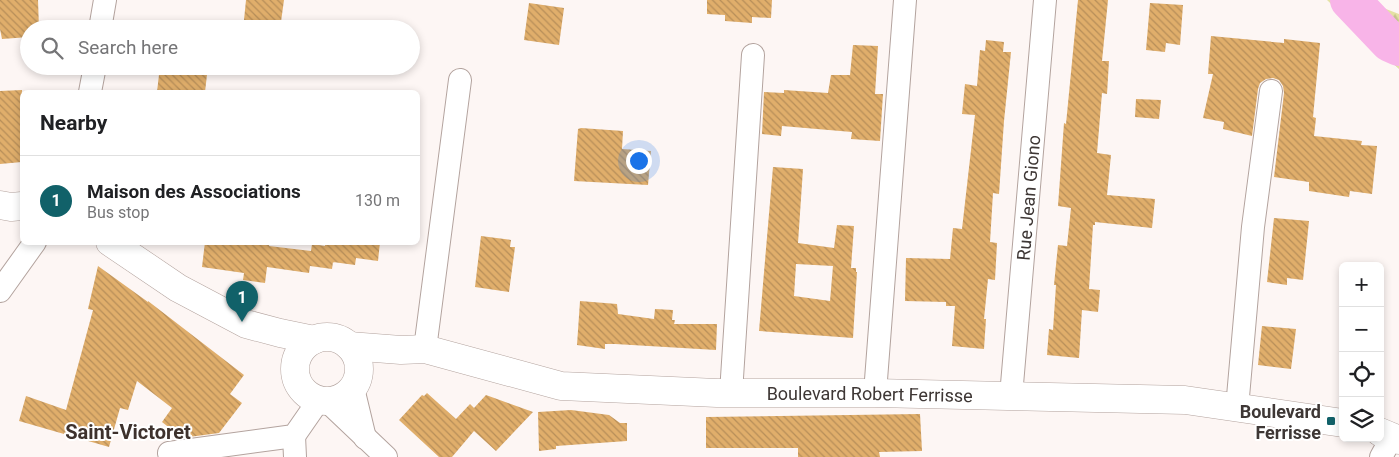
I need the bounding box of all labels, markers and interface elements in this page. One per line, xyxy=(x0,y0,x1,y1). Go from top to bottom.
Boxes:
search box xyxy=(20,20,420,75)
icon: search xyxy=(38,34,66,62)
text: Search here xyxy=(78,36,178,59)
text: Nearby xyxy=(40,111,107,135)
street label: Rue Jean Giono xyxy=(1012,134,1044,261)
your location xyxy=(626,148,652,174)
text: Maison des Associations xyxy=(87,180,301,203)
text: 1 xyxy=(51,191,61,210)
text: 130 m xyxy=(355,191,400,210)
text: Bus stop xyxy=(87,203,149,222)
map controls xyxy=(1339,262,1384,442)
button: + xyxy=(1339,262,1384,307)
pin: 1 xyxy=(226,281,258,322)
button: − xyxy=(1339,307,1384,352)
button: locate xyxy=(1339,352,1384,397)
street label: Boulevard Robert Ferrisse xyxy=(767,382,973,406)
button: layers xyxy=(1339,397,1384,442)
place label: Boulevard Ferrisse xyxy=(1240,401,1321,443)
marker: Boulevard Ferrisse xyxy=(1325,415,1337,427)
district label: Saint-Victoret xyxy=(65,420,191,444)

